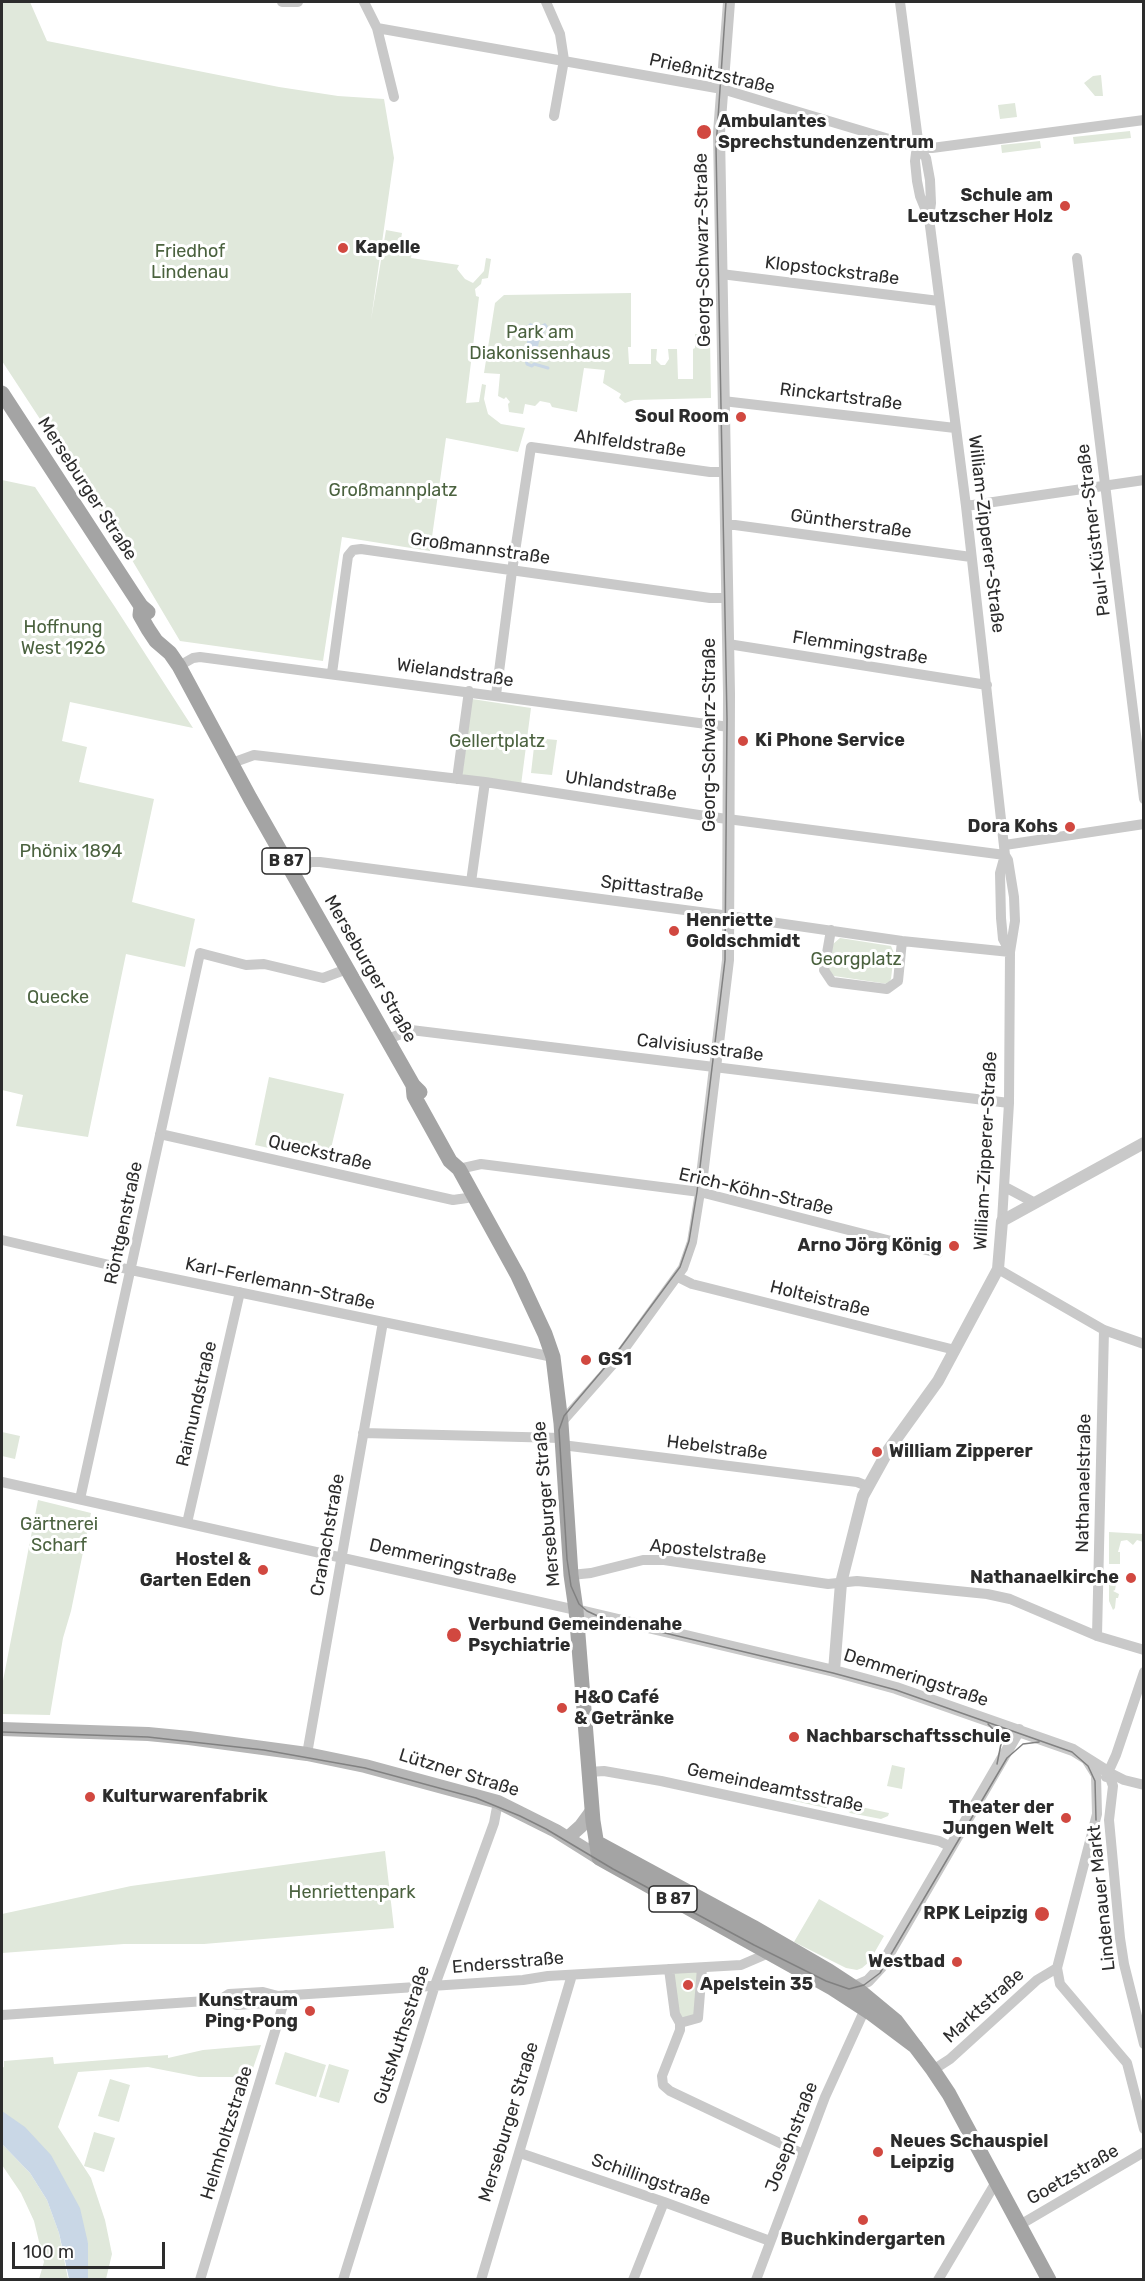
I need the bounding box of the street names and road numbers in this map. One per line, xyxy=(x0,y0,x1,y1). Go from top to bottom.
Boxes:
street label: Prießnitzstraße xyxy=(647,49,777,99)
street label: Georg-Schwarz-Straße xyxy=(691,153,715,347)
street label: Klopstockstraße xyxy=(764,252,900,290)
street label: Rinckartstraße xyxy=(778,379,904,415)
street label: Merseburger Straße xyxy=(33,413,141,565)
street label: Ahlfeldstraße xyxy=(573,425,687,463)
street label: William-Zipperer-Straße xyxy=(963,434,1009,634)
street label: Paul-Küstner-Straße xyxy=(1073,443,1115,617)
street label: Güntherstraße xyxy=(789,505,913,543)
street label: Großmannstraße xyxy=(409,528,551,570)
street label: Flemmingstraße xyxy=(791,627,929,669)
street label: Georg-Schwarz-Straße xyxy=(699,638,721,832)
street label: Wielandstraße xyxy=(395,654,515,692)
street label: Uhlandstraße xyxy=(563,766,679,806)
road number: B 87 xyxy=(262,848,310,874)
street label: Spittastraße xyxy=(599,871,705,907)
street label: Merseburger Straße xyxy=(319,892,421,1046)
street label: Calvisiusstraße xyxy=(635,1029,765,1067)
street label: William-Zipperer-Straße xyxy=(970,1051,1002,1251)
street label: Queckstraße xyxy=(266,1131,374,1175)
street label: Röntgenstraße xyxy=(100,1160,148,1286)
street label: Erich-Köhn-Straße xyxy=(677,1164,835,1220)
street label: Karl-Ferlemann-Straße xyxy=(183,1253,377,1315)
street label: Holteistraße xyxy=(768,1276,872,1322)
street label: Raimundstraße xyxy=(172,1339,222,1469)
street label: Nathanaelstraße xyxy=(1072,1413,1096,1553)
street label: Merseburger Straße xyxy=(529,1420,565,1588)
street label: Hebelstraße xyxy=(665,1431,769,1465)
street label: Cranachstraße xyxy=(307,1472,349,1598)
street label: Demmeringstraße xyxy=(367,1535,519,1589)
street label: Apostelstraße xyxy=(649,1535,767,1569)
street label: Demmeringstraße xyxy=(841,1644,991,1712)
street label: Lützner Straße xyxy=(396,1744,522,1802)
street label: Gemeindeamtsstraße xyxy=(685,1759,865,1817)
street label: Lindenauer Markt xyxy=(1084,1824,1120,1972)
road number: B 87 xyxy=(649,1886,697,1912)
street label: Endersstraße xyxy=(451,1947,565,1979)
street label: GutsMuthsstraße xyxy=(369,1963,435,2107)
street label: Marktstraße xyxy=(939,1964,1029,2048)
street label: Merseburger Straße xyxy=(474,2039,544,2205)
street label: Helmholtzstraße xyxy=(196,2064,258,2202)
street label: Josephstraße xyxy=(761,2079,823,2195)
street label: Goetzstraße xyxy=(1023,2140,1123,2210)
street label: Schillingstraße xyxy=(589,2149,713,2211)

